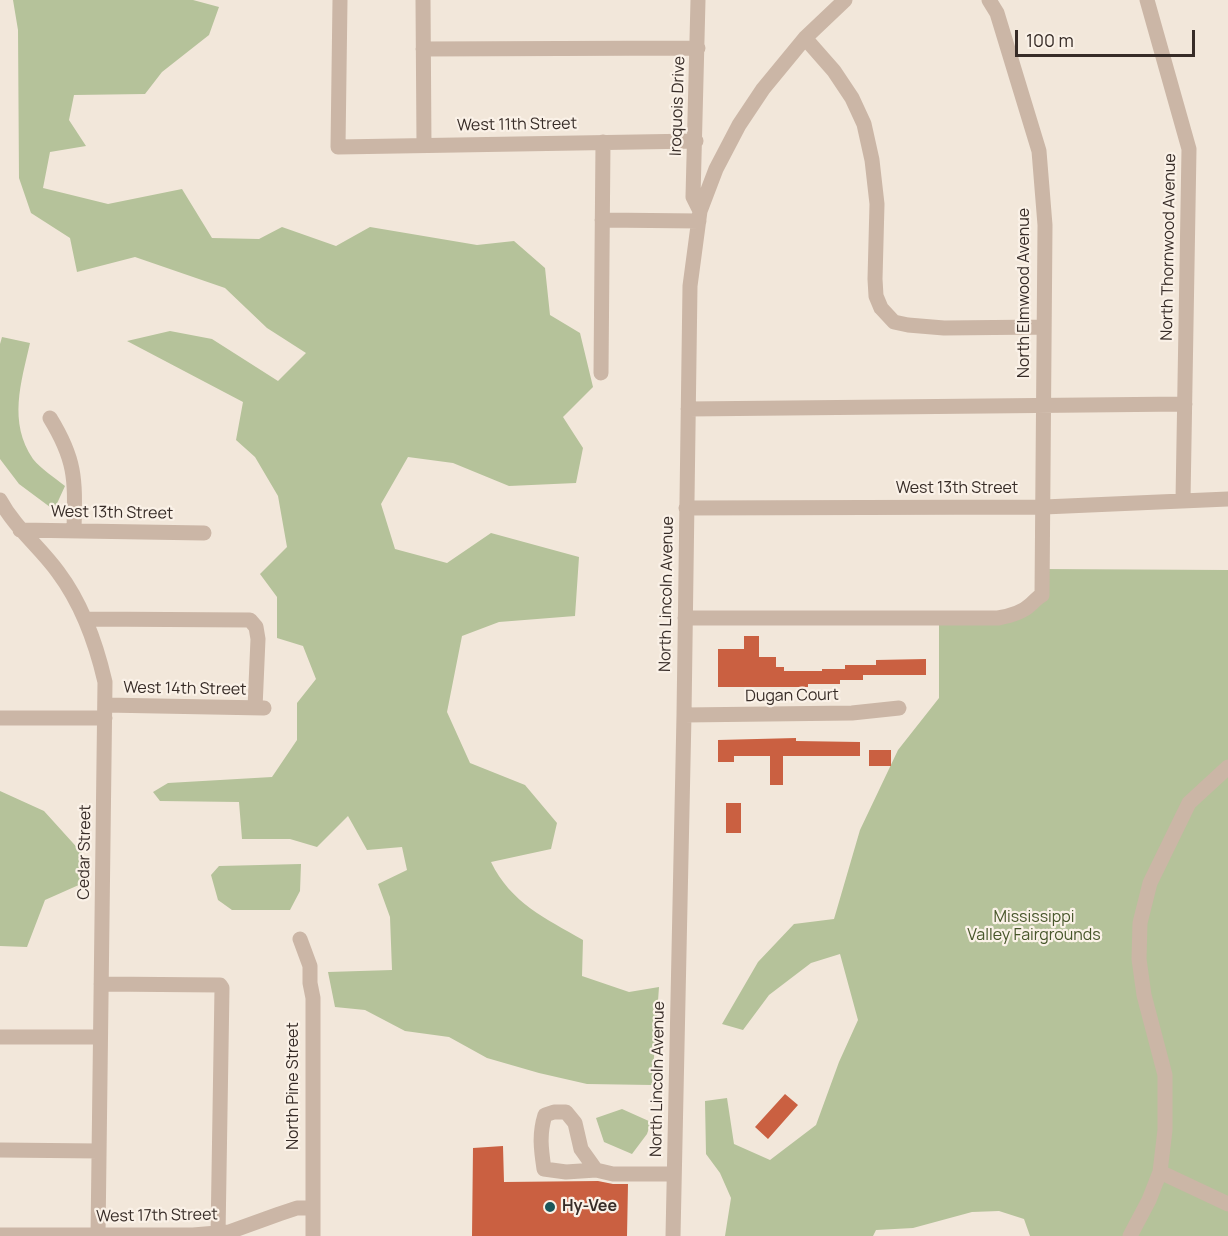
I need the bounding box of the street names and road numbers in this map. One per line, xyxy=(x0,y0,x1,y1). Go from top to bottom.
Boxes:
street label: Iroquois Drive xyxy=(667,56,689,156)
street label: West 11th Street xyxy=(457,114,577,136)
street label: North Thornwood Avenue xyxy=(1158,153,1180,341)
street label: North Elmwood Avenue xyxy=(1015,208,1035,378)
street label: West 13th Street xyxy=(896,479,1018,499)
street label: West 13th Street xyxy=(51,502,173,524)
street label: North Lincoln Avenue xyxy=(656,516,678,672)
street label: West 14th Street xyxy=(123,678,247,700)
street label: Dugan Court xyxy=(745,686,839,706)
street label: Cedar Street xyxy=(75,804,95,900)
street label: North Lincoln Avenue xyxy=(647,1001,669,1157)
street label: North Pine Street xyxy=(284,1022,304,1150)
street label: West 17th Street xyxy=(96,1205,218,1227)

